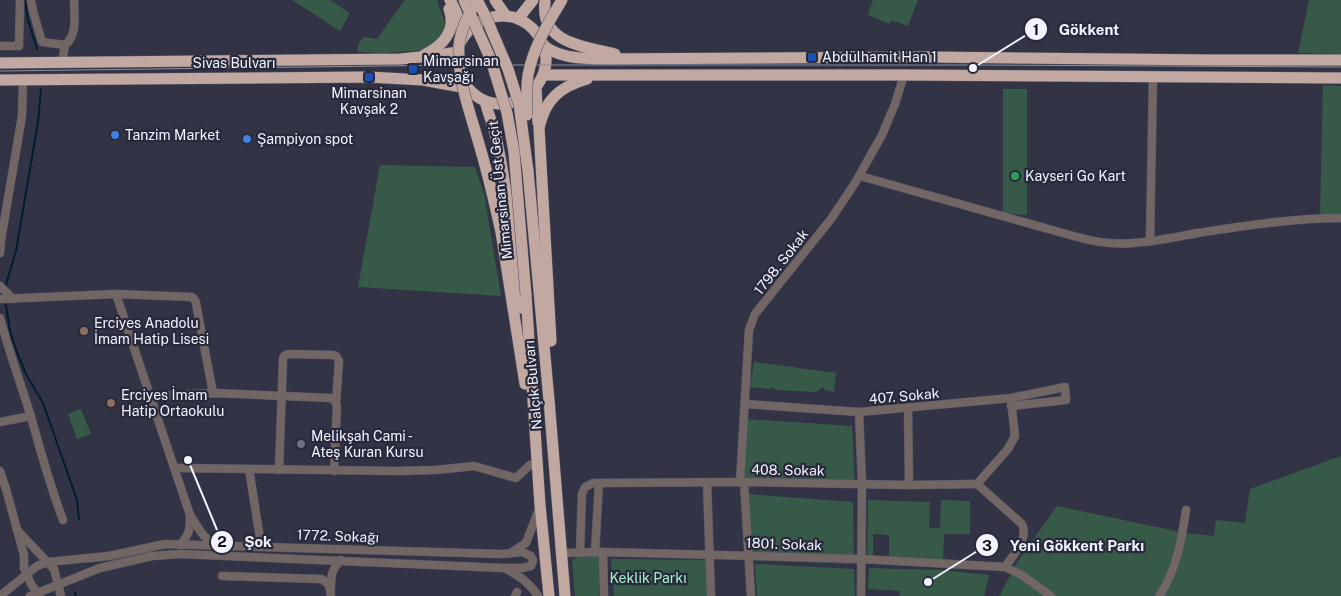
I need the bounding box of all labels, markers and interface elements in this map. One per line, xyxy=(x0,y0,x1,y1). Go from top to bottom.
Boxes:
callout: Gökkent xyxy=(1024,14,1129,44)
text: 1 xyxy=(1033,21,1039,38)
text: Gökkent xyxy=(1059,21,1119,38)
place label: Abdülhamit Han 1 xyxy=(822,49,937,65)
marker: Abdülhamit Han 1 xyxy=(806,51,818,63)
place label: Mimarsinan Kavşağı xyxy=(423,53,499,85)
street label: Sivas Bulvarı xyxy=(193,55,275,71)
marker: Mimarsinan Kavşağı xyxy=(407,63,419,75)
marker: Mimarsinan Kavşak 2 xyxy=(363,71,375,83)
place label: Mimarsinan Kavşak 2 xyxy=(331,85,407,117)
street label: Mimarsinan Üst Geçit xyxy=(483,120,515,260)
place label: Tanzim Market xyxy=(125,127,220,143)
marker: Tanzim Market xyxy=(109,129,121,141)
place label: Şampiyon spot xyxy=(257,131,353,147)
marker: Şampiyon spot xyxy=(241,133,253,145)
place label: Kayseri Go Kart xyxy=(1025,168,1126,184)
marker: Kayseri Go Kart xyxy=(1009,170,1021,182)
street label: 1798. Sokak xyxy=(751,226,812,298)
place label: Erciyes Anadolu İmam Hatip Lisesi xyxy=(94,315,209,347)
marker: Erciyes Anadolu İmam Hatip Lisesi xyxy=(78,325,90,337)
street label: Nalçık Bulvarı xyxy=(521,340,545,430)
place label: Erciyes İmam Hatip Ortaokulu xyxy=(121,385,224,419)
street label: 407. Sokak xyxy=(868,385,940,407)
marker: Erciyes İmam Hatip Ortaokulu xyxy=(105,397,117,409)
place label: Melikşah Cami - Ateş Kuran Kursu xyxy=(311,428,424,460)
marker: Melikşah Cami - Ateş Kuran Kursu xyxy=(295,438,307,450)
street label: 408. Sokak xyxy=(751,461,825,479)
callout: Şok xyxy=(209,527,282,557)
street label: 1772. Sokağı xyxy=(297,527,379,545)
callout: Yeni Gökkent Parkı xyxy=(975,530,1154,560)
text: 2 xyxy=(217,533,227,550)
text: Şok xyxy=(244,533,272,550)
street label: 1801. Sokak xyxy=(746,535,822,553)
text: 3 xyxy=(982,537,992,554)
text: Yeni Gökkent Parkı xyxy=(1010,537,1144,554)
park label: Keklik Parkı xyxy=(609,570,687,586)

